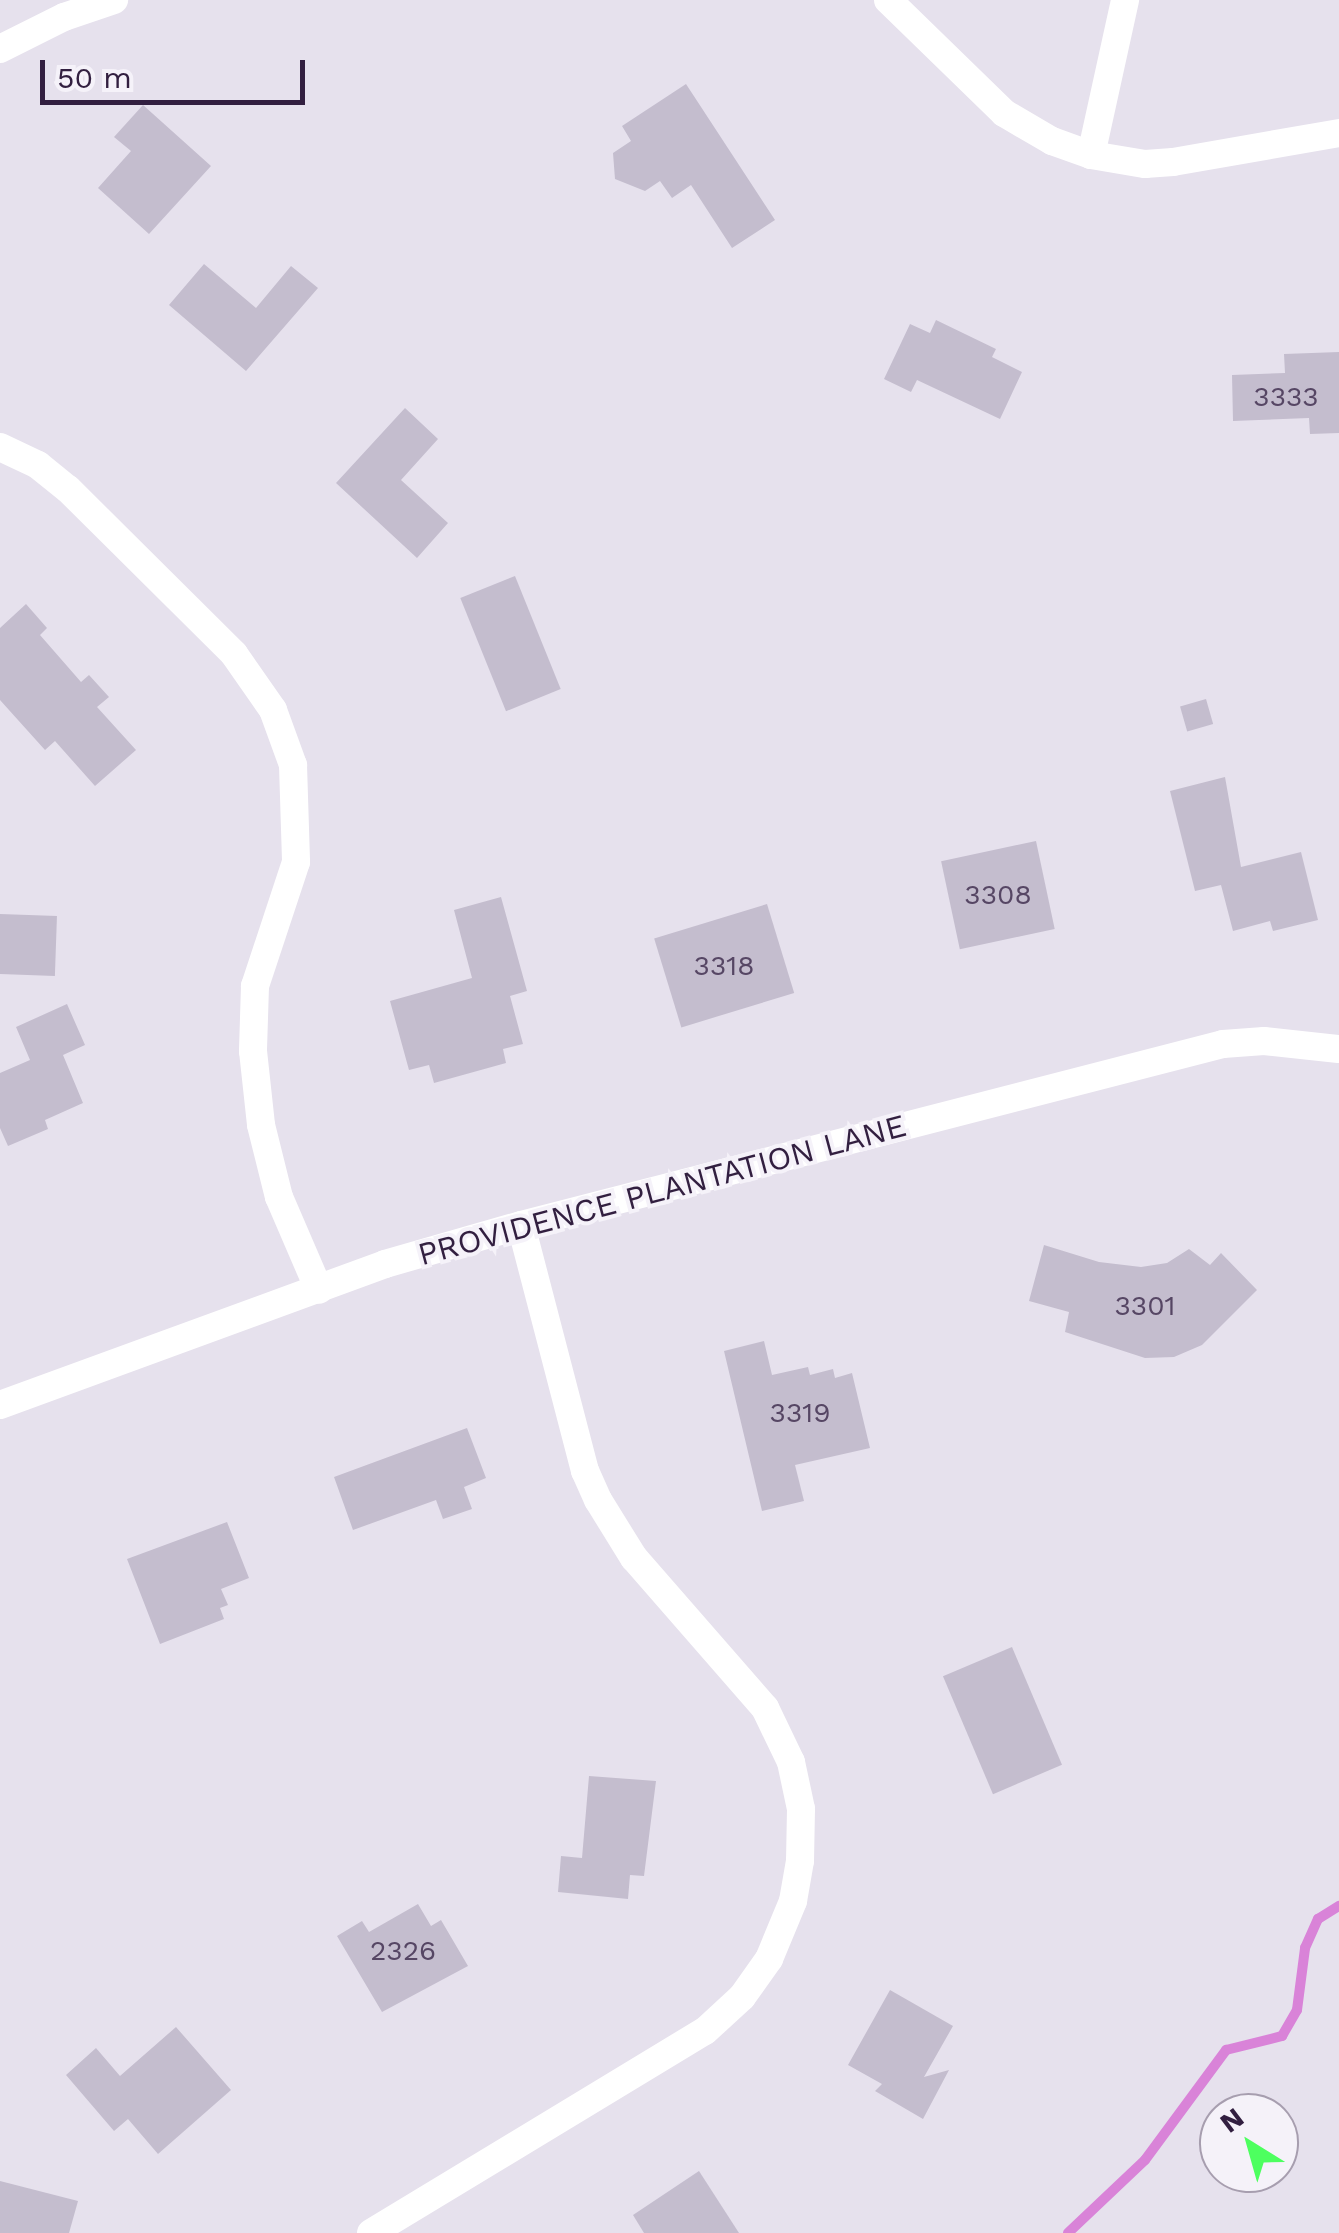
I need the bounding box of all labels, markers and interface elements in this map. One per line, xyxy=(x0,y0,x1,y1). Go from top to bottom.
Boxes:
scale bar xyxy=(45,40,310,102)
text: 50 m xyxy=(57,60,132,95)
house number: 3333 xyxy=(1253,380,1319,414)
house number: 3308 xyxy=(964,878,1032,912)
house number: 3318 xyxy=(694,949,754,983)
street label: PROVIDENCE PLANTATION LANE xyxy=(414,1106,910,1274)
house number: 3301 xyxy=(1115,1289,1175,1323)
house number: 3319 xyxy=(770,1396,830,1430)
house number: 2326 xyxy=(370,1934,436,1968)
north arrow xyxy=(1199,2093,1299,2193)
text: N xyxy=(1214,2101,1250,2140)

